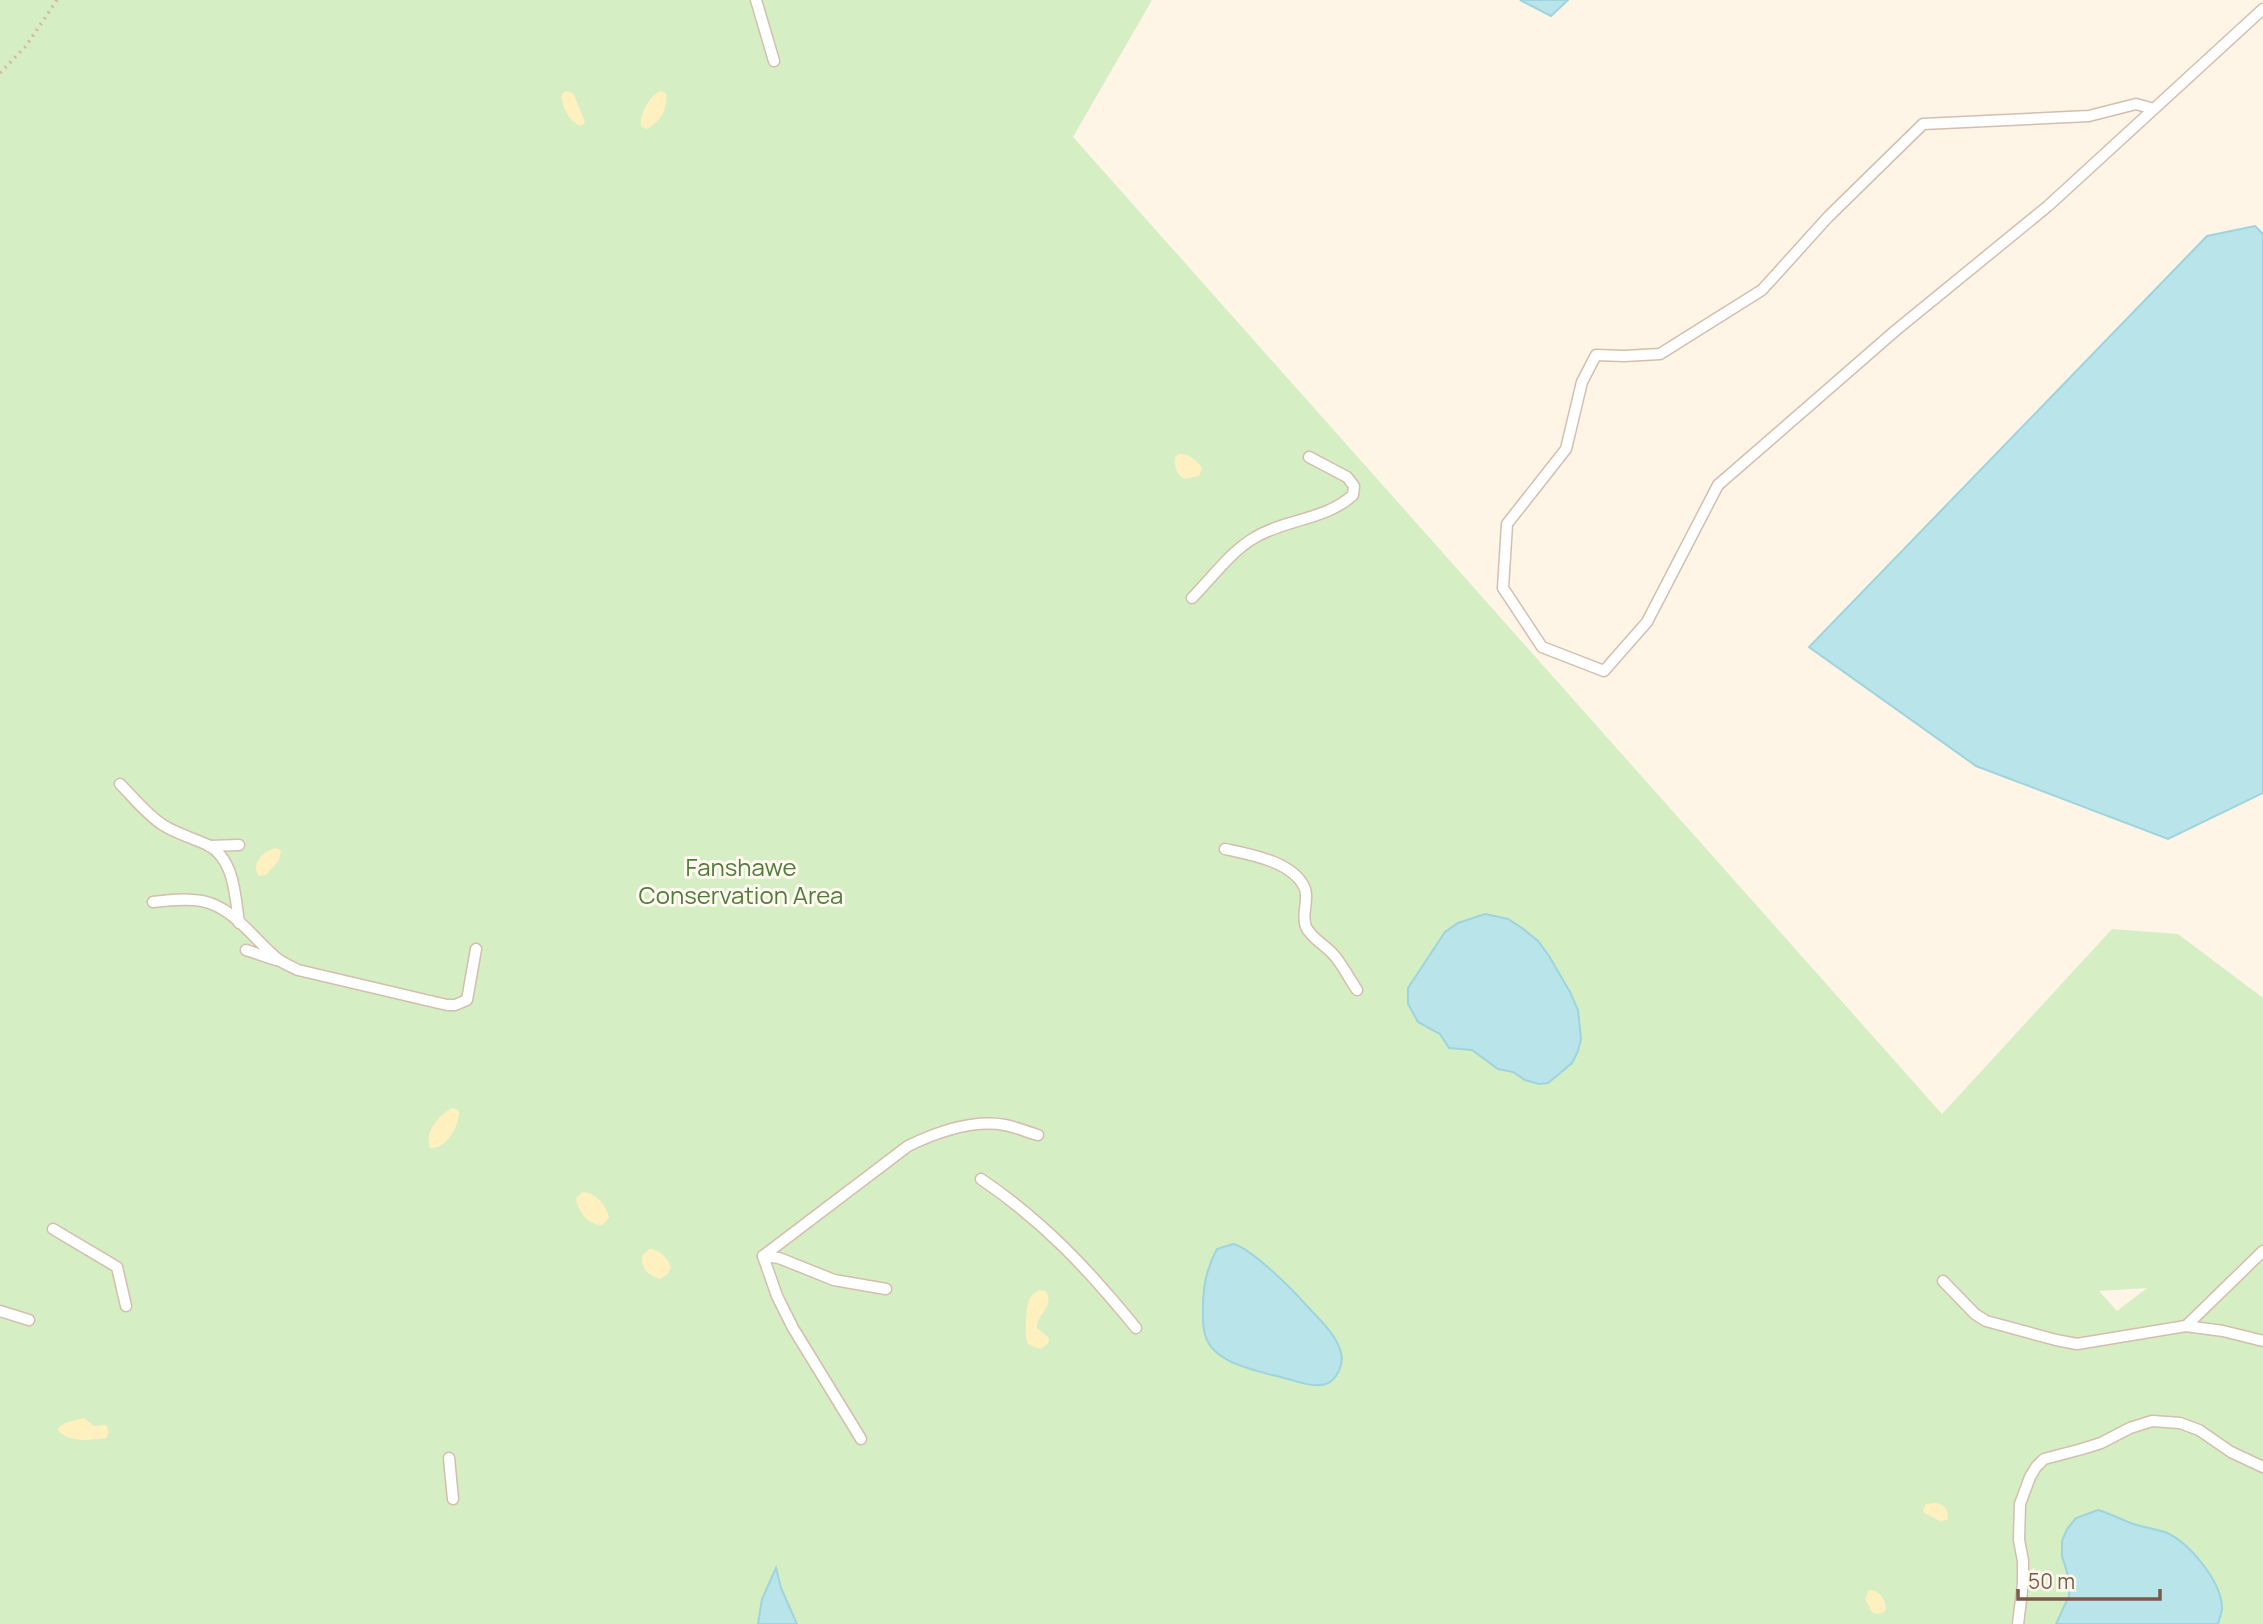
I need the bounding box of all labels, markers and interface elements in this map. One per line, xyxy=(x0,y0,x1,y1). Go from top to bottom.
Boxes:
park label: Fanshawe Conservation Area xyxy=(639,850,843,911)
scale bar xyxy=(2018,1558,2160,1602)
text: 50 m xyxy=(2028,1567,2075,1595)

